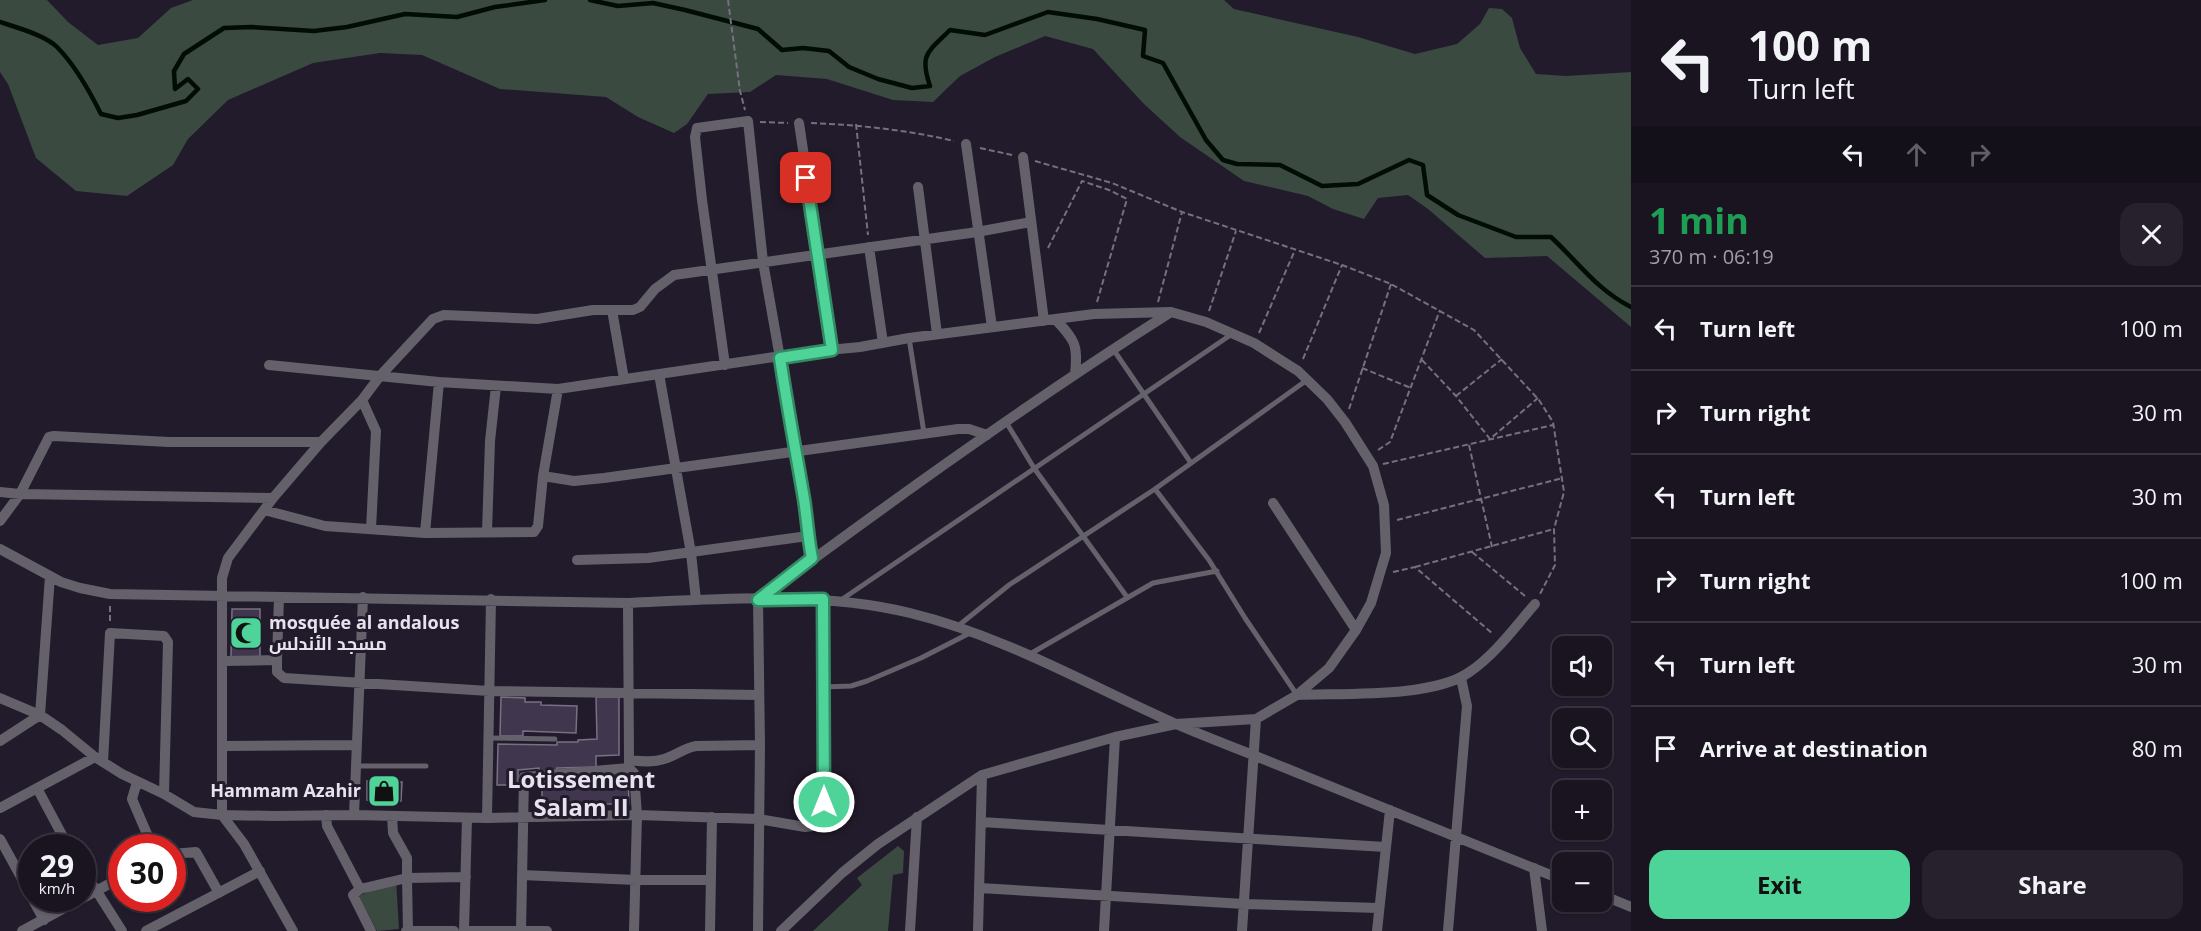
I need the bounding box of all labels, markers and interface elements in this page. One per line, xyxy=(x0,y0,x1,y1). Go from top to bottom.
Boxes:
text: 100 m xyxy=(1748,16,1872,73)
icon: left xyxy=(1649,24,1727,102)
text: Turn left xyxy=(1748,70,1855,107)
icon: left xyxy=(1837,138,1870,171)
icon: ahead xyxy=(1900,138,1933,171)
icon: right xyxy=(1963,138,1996,171)
pin xyxy=(780,152,831,203)
icon: arrive xyxy=(789,161,822,194)
text: 1 min xyxy=(1649,196,1749,245)
button: close xyxy=(2120,203,2183,266)
text: 370 m · 06:19 xyxy=(1649,243,1774,270)
icon: left xyxy=(1649,312,1682,345)
text: Turn left xyxy=(1700,313,1795,343)
text: 100 m xyxy=(2119,313,2183,343)
icon: right xyxy=(1649,396,1682,429)
text: Turn right xyxy=(1700,397,1811,427)
text: 30 m xyxy=(2132,397,2183,427)
icon: left xyxy=(1649,480,1682,513)
text: Turn left xyxy=(1700,481,1795,511)
text: 30 m xyxy=(2132,481,2183,511)
icon: right xyxy=(1649,564,1682,597)
text: Turn right xyxy=(1700,565,1811,595)
text: 100 m xyxy=(2119,565,2183,595)
place label: mosquée al andalous مسجد الأندلس xyxy=(269,610,459,655)
mosque icon: mosquée al andalous مسجد الأندلس xyxy=(228,615,264,651)
map controls xyxy=(1552,636,1612,912)
button: sound xyxy=(1552,636,1612,696)
icon: left xyxy=(1649,648,1682,681)
text: Turn left xyxy=(1700,649,1795,679)
text: 30 m xyxy=(2132,649,2183,679)
button: search xyxy=(1552,708,1612,768)
icon: arrive xyxy=(1649,732,1682,765)
text: Arrive at destination xyxy=(1700,733,1928,763)
text: 80 m xyxy=(2132,733,2183,763)
district label: Lotissement Salam II xyxy=(507,762,655,823)
position arrow xyxy=(792,770,856,834)
shop icon: Hammam Azahir xyxy=(366,773,402,809)
place label: Hammam Azahir xyxy=(210,778,361,802)
button: + xyxy=(1552,780,1612,840)
speed limit sign: 30 xyxy=(108,834,186,912)
text: 29 xyxy=(40,845,74,886)
button: Exit xyxy=(1649,850,1910,919)
button: Share xyxy=(1922,850,2183,919)
button: − xyxy=(1552,852,1612,912)
text: km/h xyxy=(39,878,75,898)

